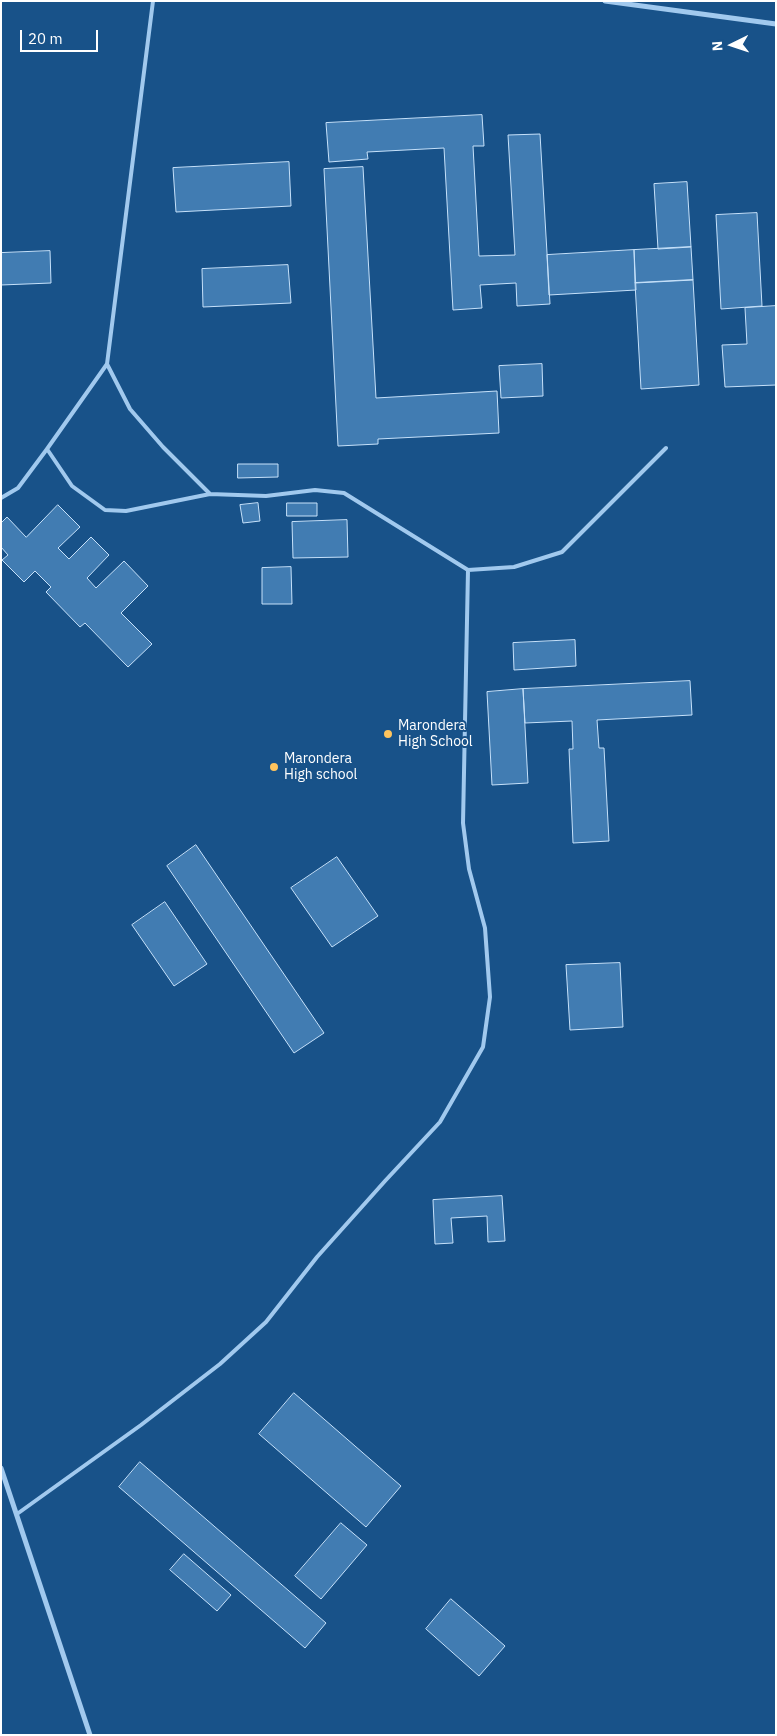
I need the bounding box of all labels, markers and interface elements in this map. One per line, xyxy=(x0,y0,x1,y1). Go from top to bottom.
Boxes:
scale bar xyxy=(22,20,100,52)
north arrow xyxy=(707,20,757,70)
text: 20 m xyxy=(28,29,63,48)
text: N xyxy=(708,40,726,52)
place label: Marondera High School xyxy=(398,718,473,750)
marker: Marondera High School xyxy=(382,728,394,740)
place label: Marondera High school xyxy=(284,751,357,784)
marker: Marondera High school xyxy=(268,761,280,773)

